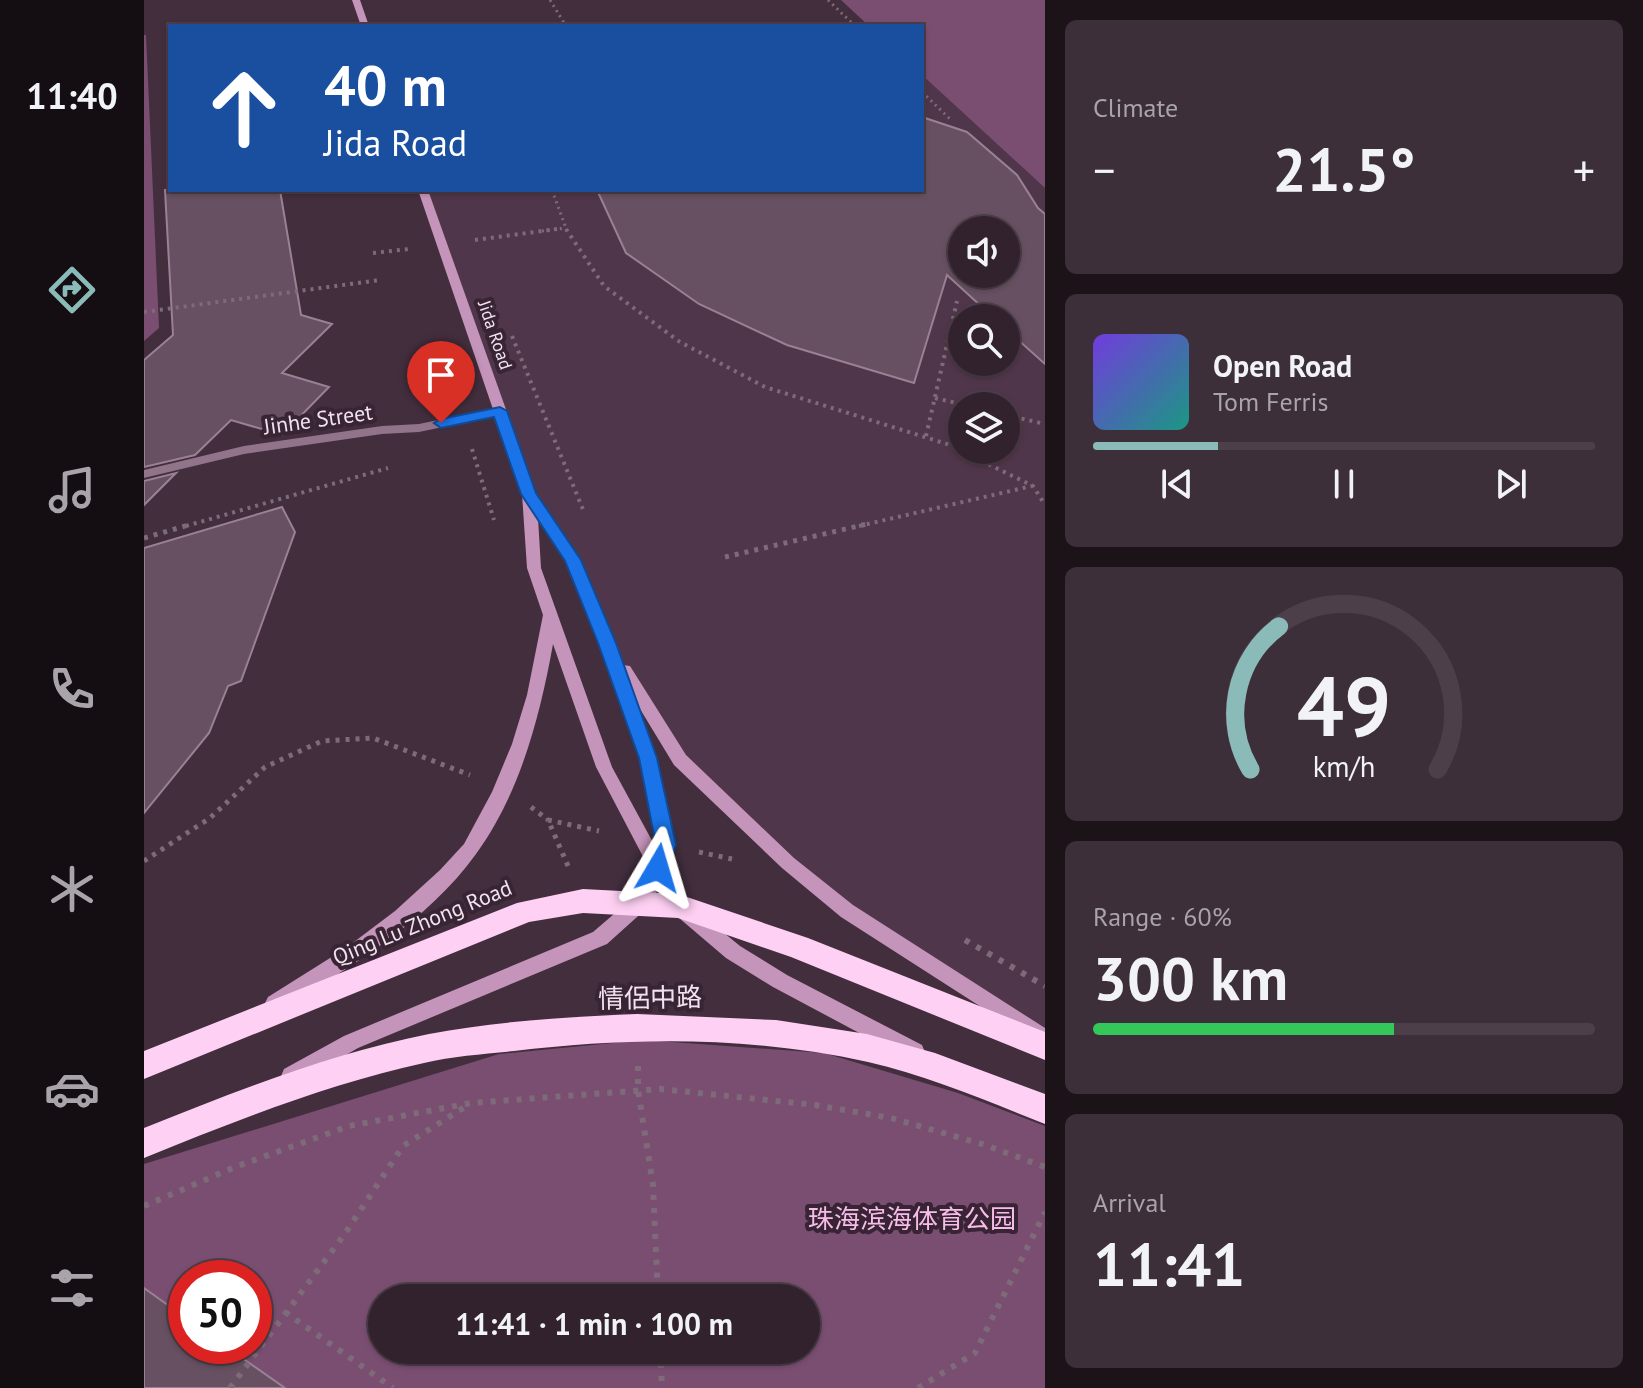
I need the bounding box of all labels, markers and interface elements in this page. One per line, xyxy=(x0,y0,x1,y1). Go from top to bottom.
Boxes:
text: 40 m xyxy=(324,49,447,121)
icon: ahead xyxy=(192,56,296,160)
text: 11:40 xyxy=(26,72,118,119)
text: Climate xyxy=(1093,91,1178,124)
text: Jida Road xyxy=(324,119,467,166)
text: 21.5° xyxy=(1272,130,1416,208)
text: − xyxy=(1093,141,1115,198)
text: + xyxy=(1573,141,1595,198)
map controls xyxy=(948,216,1020,464)
button: sound xyxy=(948,216,1020,288)
icon: directions xyxy=(44,262,100,318)
street label: Jida Road xyxy=(473,296,518,372)
button: search xyxy=(948,304,1020,376)
pin xyxy=(407,341,475,423)
text: Open Road xyxy=(1213,346,1352,385)
icon: arrive xyxy=(419,353,463,397)
text: Tom Ferris xyxy=(1213,385,1328,418)
button: layers xyxy=(948,392,1020,464)
street label: Jinhe Street xyxy=(261,397,375,441)
icon: music xyxy=(44,462,100,518)
icon: previous xyxy=(1155,462,1199,506)
icon: pause xyxy=(1322,462,1366,506)
icon: next xyxy=(1489,462,1533,506)
text: 49 xyxy=(1297,651,1391,759)
icon: phone xyxy=(44,661,100,717)
text: km/h xyxy=(1313,748,1375,785)
position arrow xyxy=(616,826,700,910)
icon: climate xyxy=(44,861,100,917)
street label: Qing Lu Zhong Road xyxy=(328,873,516,971)
text: Range · 60% xyxy=(1093,900,1232,933)
text: 300 km xyxy=(1093,939,1288,1017)
street label: 情侶中路 xyxy=(598,980,702,1015)
icon: car xyxy=(44,1061,100,1117)
text: Arrival xyxy=(1093,1186,1166,1219)
park label: 珠海滨海体育公园 xyxy=(808,1202,1016,1235)
text: 11:41 xyxy=(1093,1225,1245,1303)
icon: filters xyxy=(44,1260,100,1316)
speed limit sign: 50 xyxy=(168,1260,272,1364)
text: 11:41 · 1 min · 100 m xyxy=(455,1304,733,1343)

